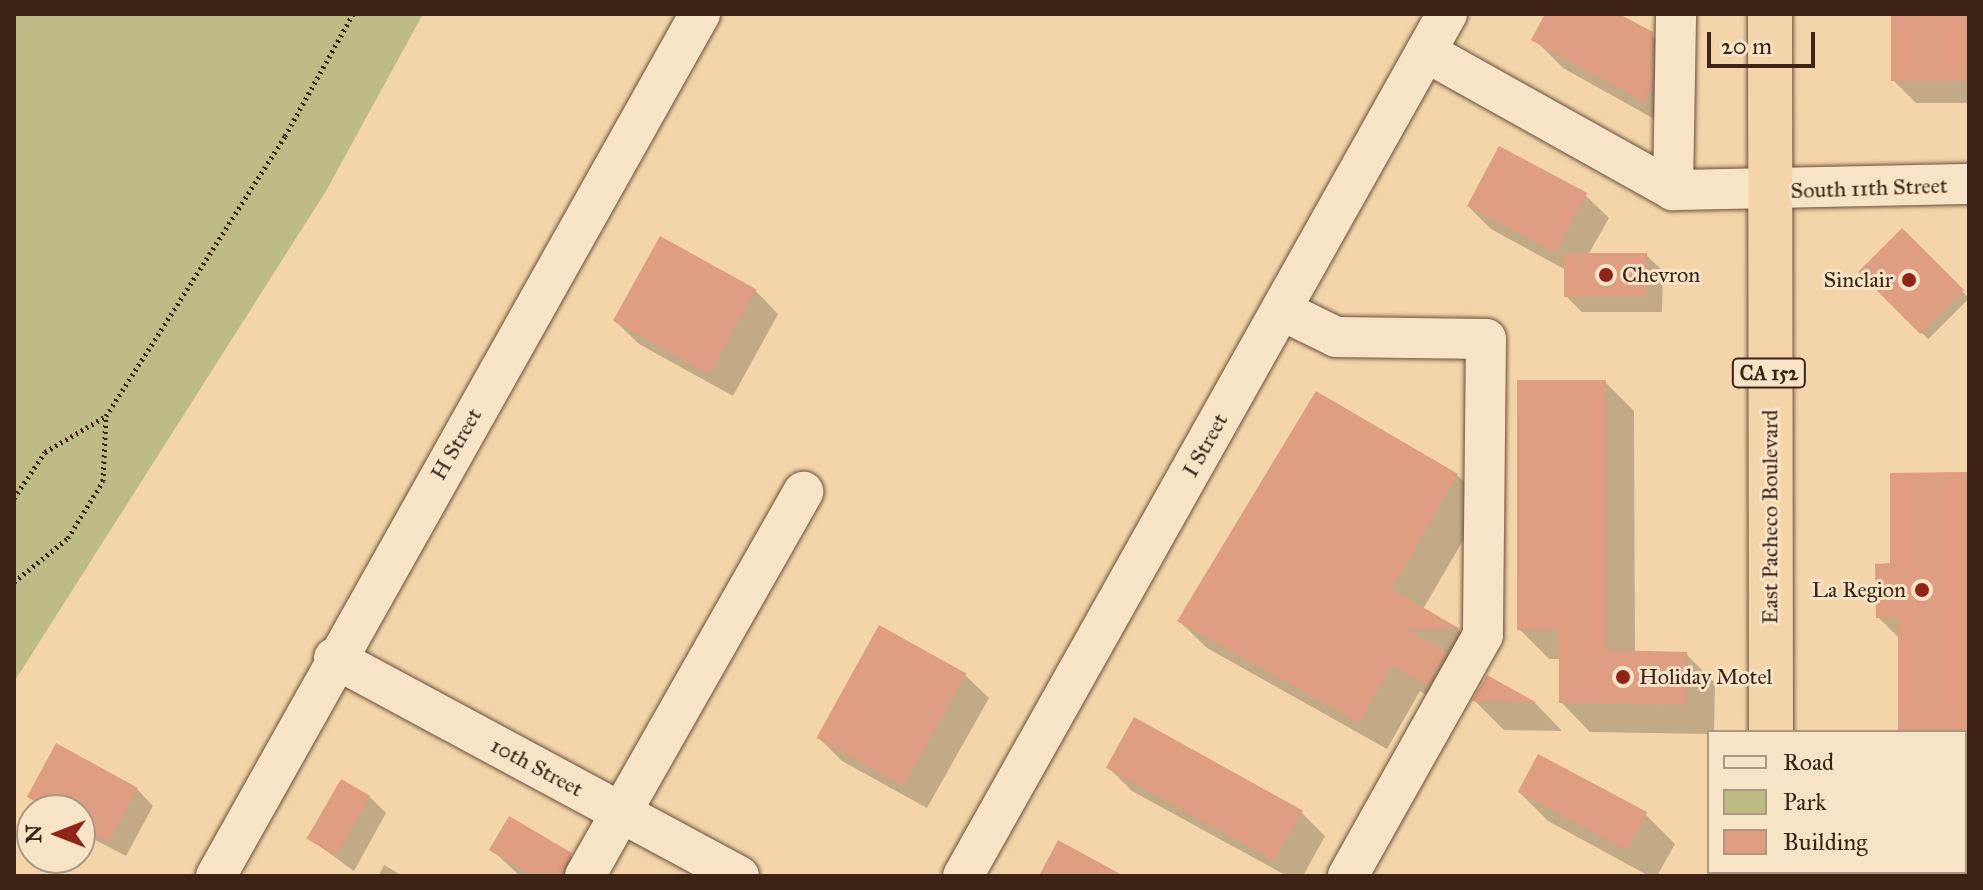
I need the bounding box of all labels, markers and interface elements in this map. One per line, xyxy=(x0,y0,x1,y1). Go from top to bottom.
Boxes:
scale bar xyxy=(1711,16,1819,66)
text: 20 m xyxy=(1721,31,1772,61)
street label: South 11th Street xyxy=(1790,172,1948,204)
place label: Chevron xyxy=(1622,262,1700,288)
marker: Chevron xyxy=(1597,266,1615,284)
place label: Sinclair xyxy=(1824,267,1893,293)
marker: Sinclair xyxy=(1900,271,1918,289)
road number: CA 152 xyxy=(1731,357,1807,389)
street label: H Street xyxy=(425,403,487,485)
street label: I Street xyxy=(1177,409,1233,481)
street label: East Pacheco Boulevard xyxy=(1757,410,1783,624)
place label: La Region xyxy=(1812,577,1906,603)
marker: La Region xyxy=(1913,581,1931,599)
place label: Holiday Motel xyxy=(1639,664,1773,690)
marker: Holiday Motel xyxy=(1614,668,1632,686)
legend xyxy=(1707,730,1967,874)
street label: 10th Street xyxy=(486,732,588,802)
text: Road xyxy=(1783,747,1834,777)
text: Park xyxy=(1783,787,1826,817)
north arrow xyxy=(16,794,96,874)
text: N xyxy=(20,825,47,843)
text: Building xyxy=(1783,827,1868,857)

